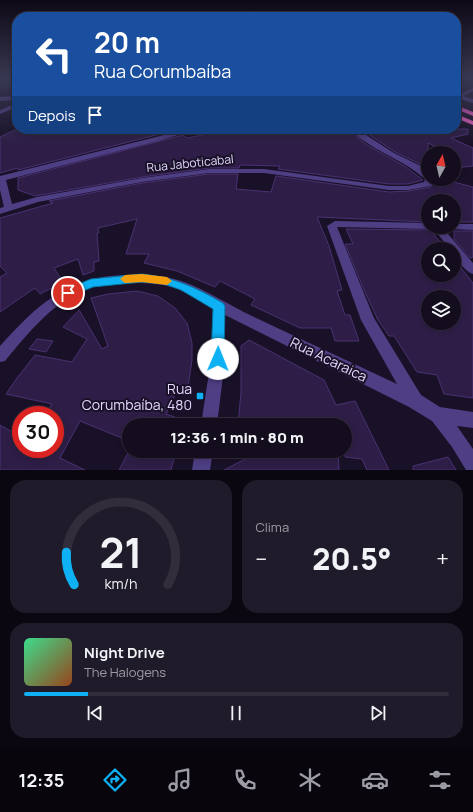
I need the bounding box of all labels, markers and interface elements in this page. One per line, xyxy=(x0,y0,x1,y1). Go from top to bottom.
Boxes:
text: 20 m xyxy=(94,23,160,61)
icon: left xyxy=(28,28,80,80)
text: Rua Corumbaíba xyxy=(94,59,231,83)
icon: arrive xyxy=(84,104,106,126)
text: Depois xyxy=(28,105,76,126)
north arrow xyxy=(421,146,461,186)
map controls xyxy=(421,146,461,330)
street label: Rua Jaboticabal xyxy=(146,150,234,176)
button: sound xyxy=(421,194,461,234)
button: search xyxy=(421,242,461,282)
pin xyxy=(51,276,85,310)
icon: arrive xyxy=(57,282,79,304)
button: layers xyxy=(421,290,461,330)
street label: Rua Acaraica xyxy=(287,332,371,386)
position arrow xyxy=(197,338,239,380)
place label: Rua Corumbaíba, 480 xyxy=(82,379,192,414)
marker: Rua Corumbaíba, 480 xyxy=(195,391,205,401)
speed limit sign: 30 xyxy=(12,406,64,458)
text: 12:36 · 1 min · 80 m xyxy=(170,427,304,448)
text: Clima xyxy=(256,518,289,536)
text: 21 xyxy=(99,523,142,579)
text: 20.5° xyxy=(312,538,391,579)
text: − xyxy=(256,544,267,574)
text: + xyxy=(436,544,449,574)
text: km/h xyxy=(104,573,137,592)
text: Night Drive xyxy=(84,642,165,663)
text: The Halogens xyxy=(84,663,166,681)
icon: previous xyxy=(84,702,106,724)
icon: pause xyxy=(225,702,247,724)
icon: next xyxy=(367,702,389,724)
icon: directions xyxy=(101,766,129,794)
icon: music xyxy=(166,766,194,794)
icon: phone xyxy=(231,766,259,794)
icon: climate xyxy=(296,766,324,794)
icon: car xyxy=(361,766,389,794)
icon: filters xyxy=(426,766,454,794)
text: 12:35 xyxy=(19,768,64,792)

